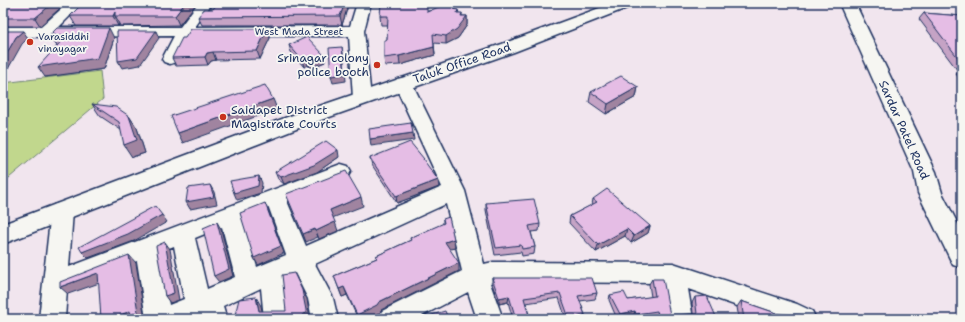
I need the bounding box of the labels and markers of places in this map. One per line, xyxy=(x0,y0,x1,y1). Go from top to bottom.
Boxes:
place label: Varasiddhi vinayagar xyxy=(38,30,89,55)
marker: Varasiddhi vinayagar xyxy=(25,37,35,47)
place label: Srinagar colony police booth xyxy=(277,50,369,80)
marker: Srinagar colony police booth xyxy=(372,60,382,70)
place label: Saidapet District Magistrate Courts xyxy=(231,102,337,132)
marker: Saidapet District Magistrate Courts xyxy=(218,112,228,122)

